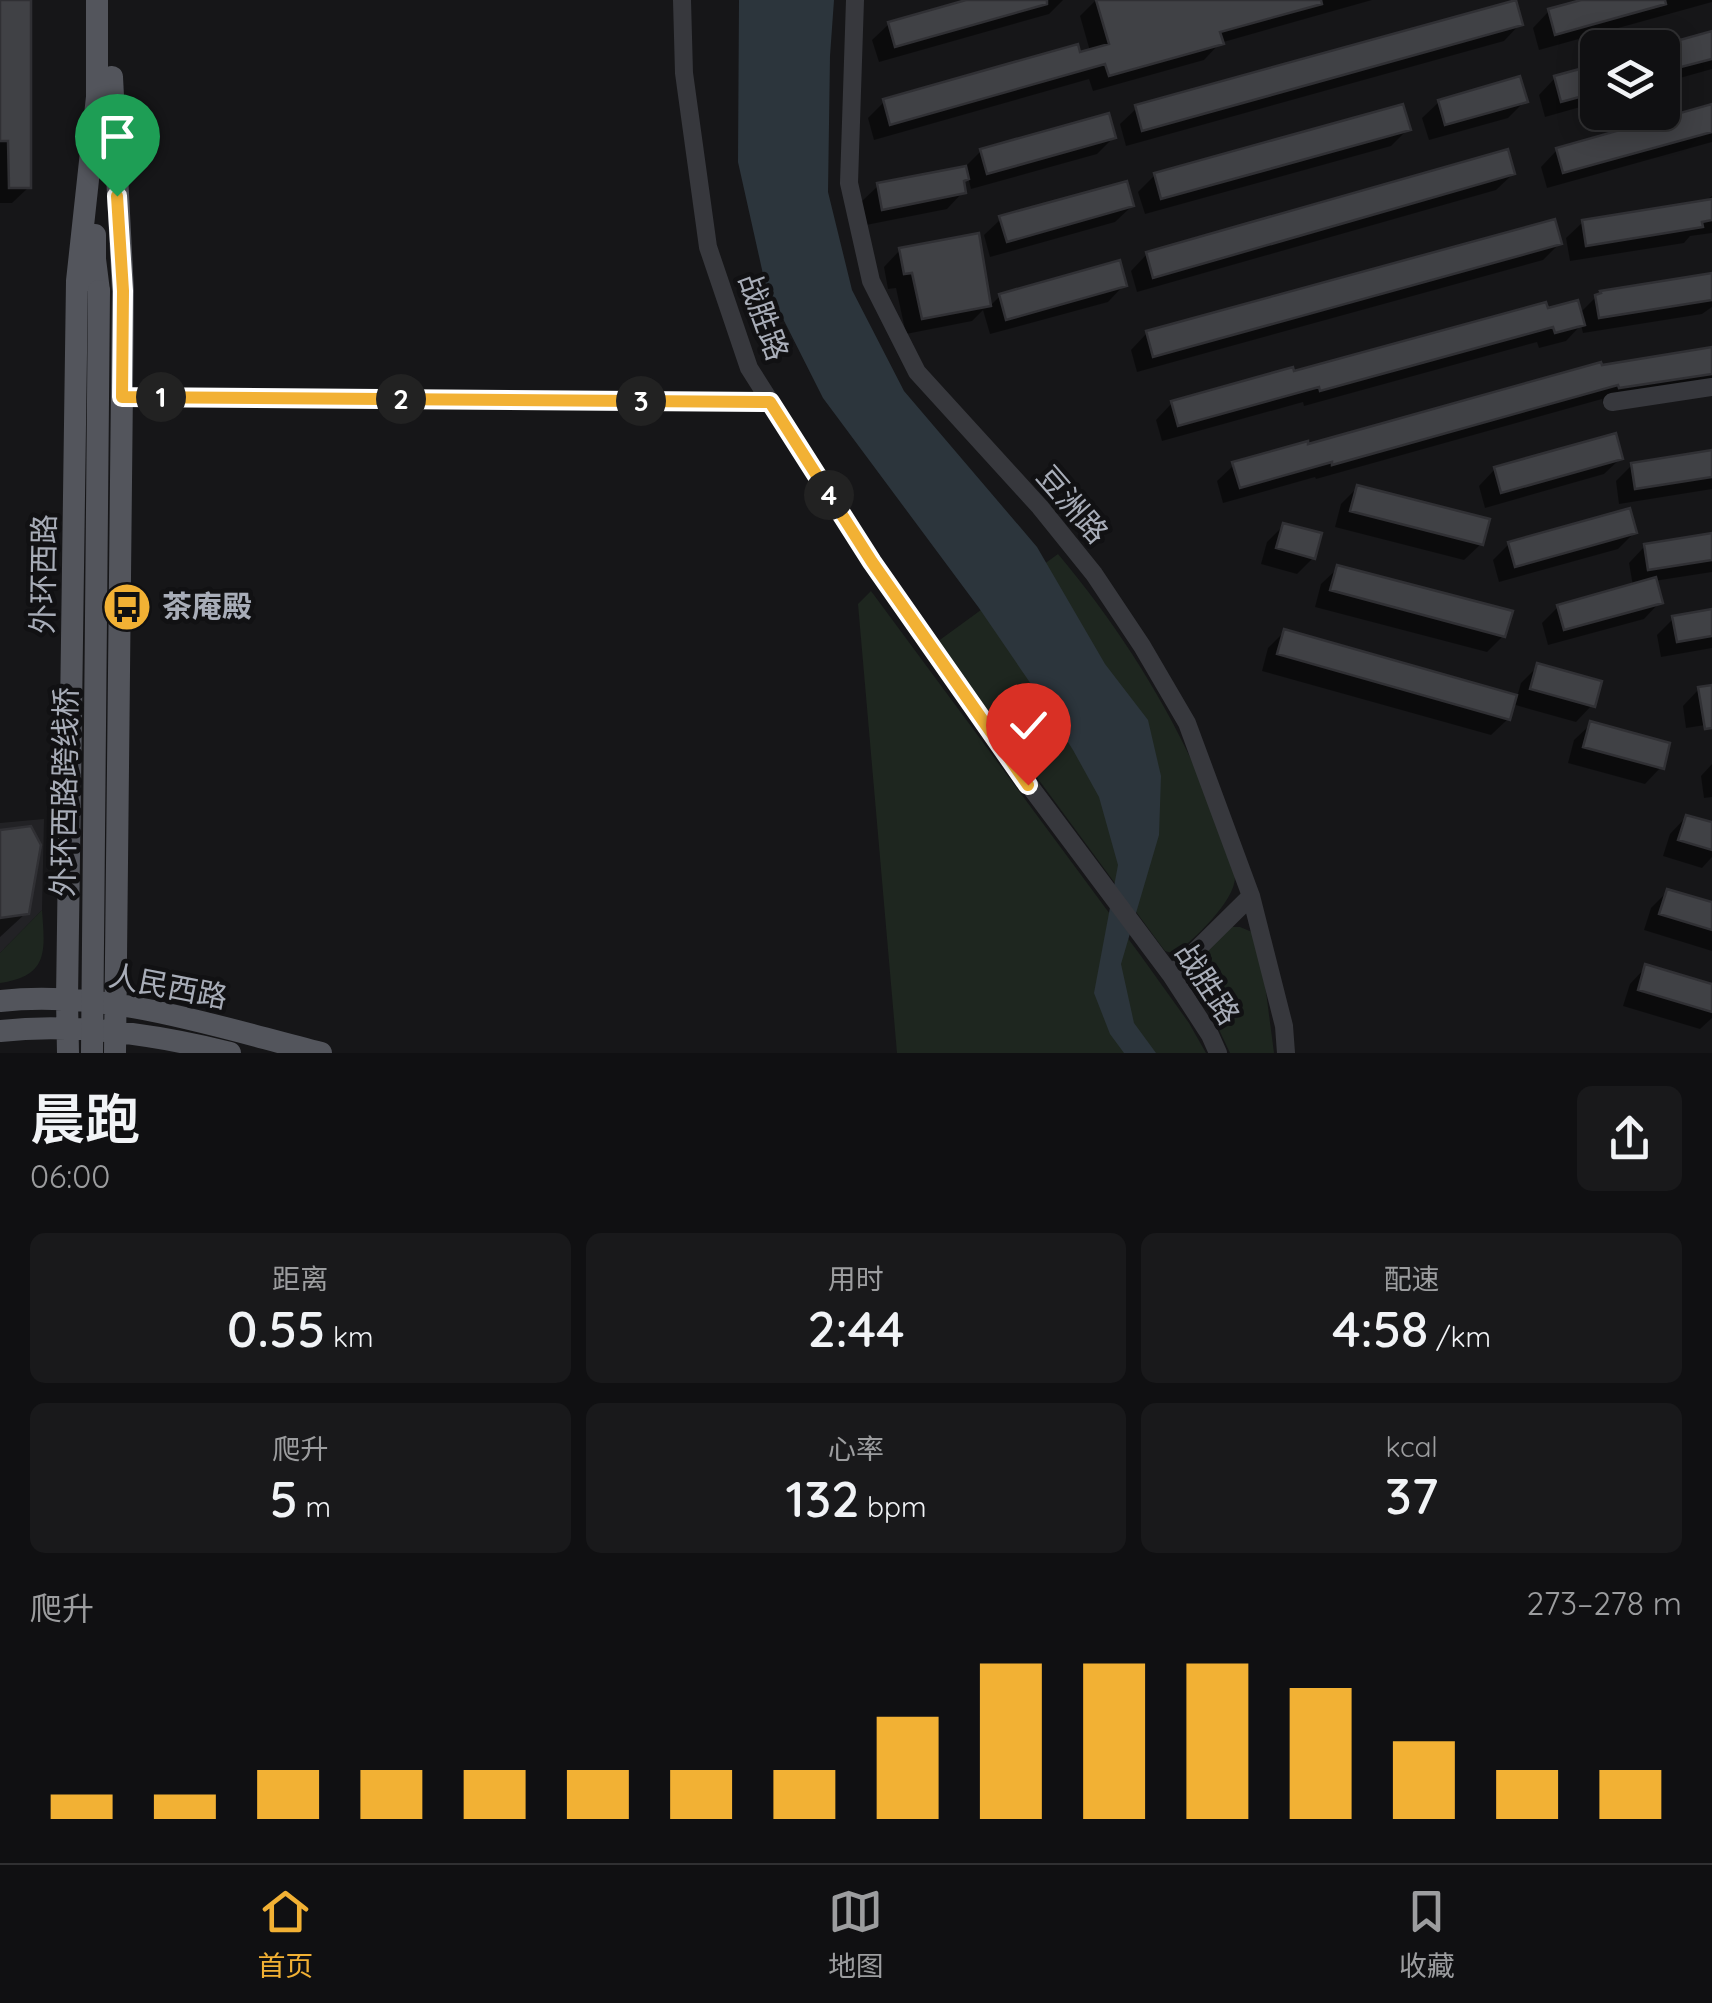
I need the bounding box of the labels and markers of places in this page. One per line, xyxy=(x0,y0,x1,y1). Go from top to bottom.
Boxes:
pin xyxy=(75,94,160,197)
pin: 1 xyxy=(136,372,186,422)
pin: 2 xyxy=(376,374,426,424)
pin: 3 xyxy=(616,376,666,426)
pin: 4 xyxy=(804,470,854,520)
bus stop icon: 茶庵殿 xyxy=(101,581,153,633)
place label: 茶庵殿 xyxy=(162,587,252,625)
pin xyxy=(986,683,1071,786)

